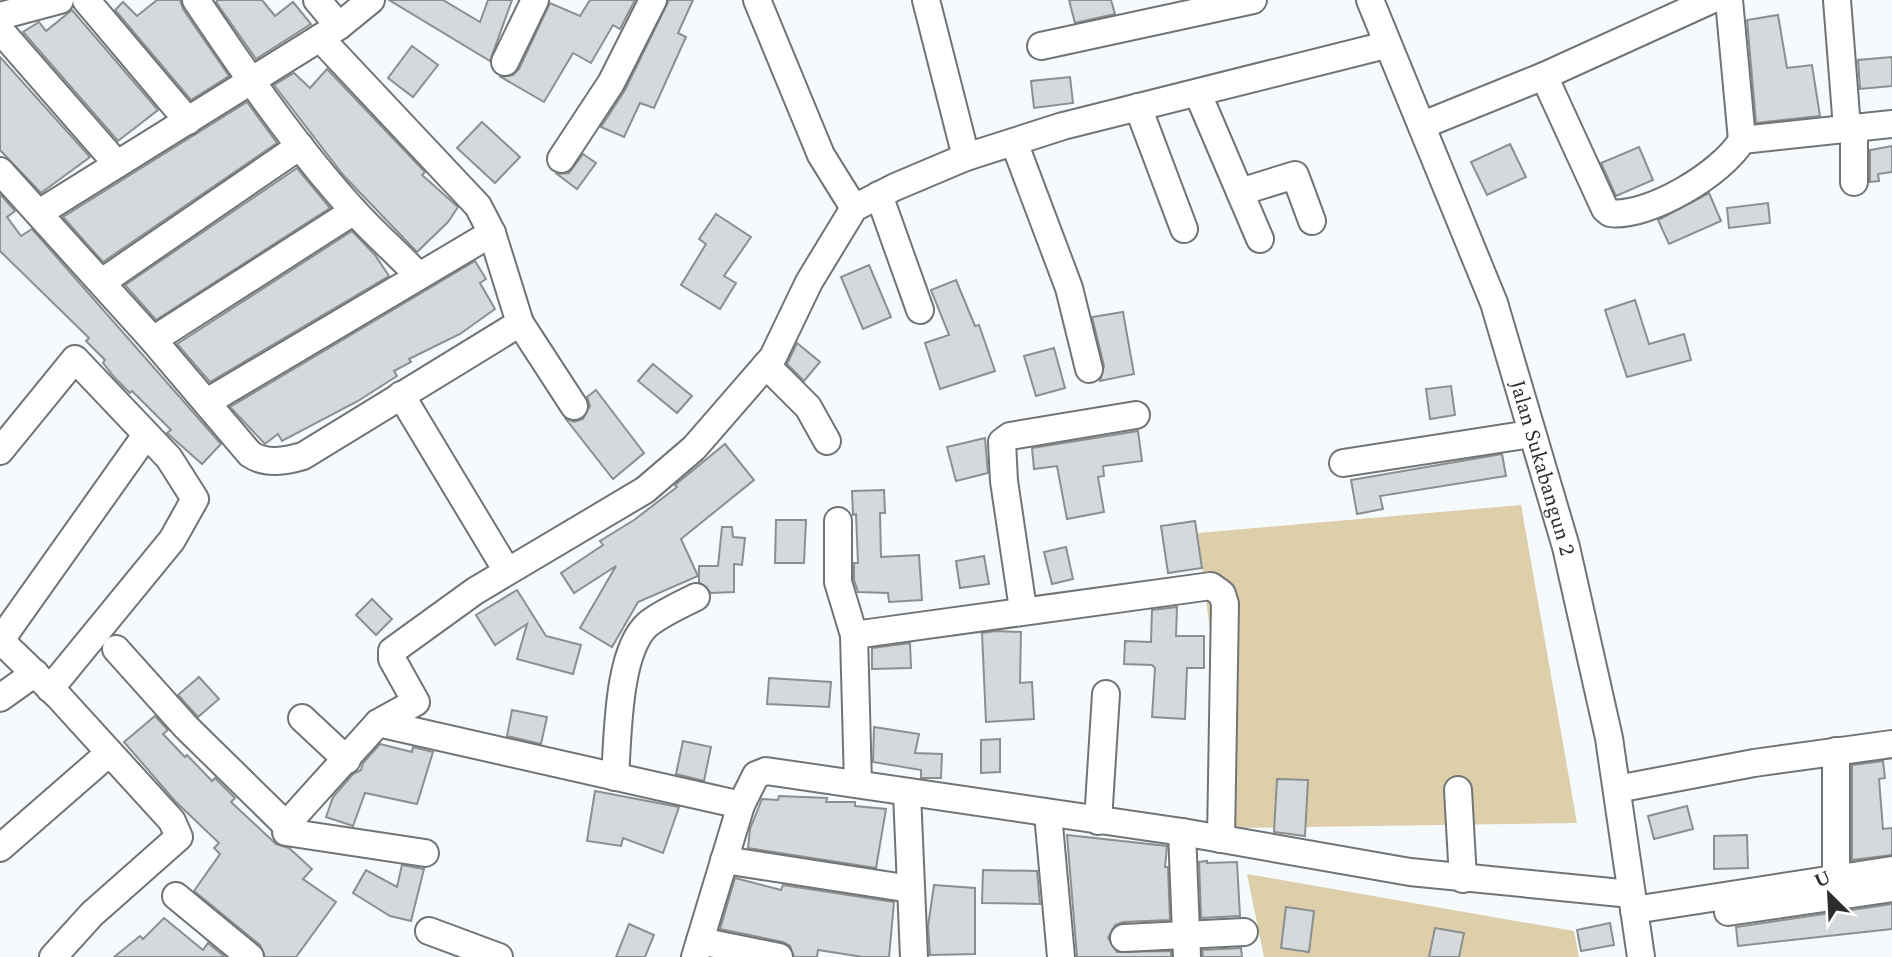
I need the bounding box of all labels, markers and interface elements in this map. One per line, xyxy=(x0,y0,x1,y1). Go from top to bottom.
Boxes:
street label: Jalan Sukabangun 2 xyxy=(1501,376,1582,559)
north arrow xyxy=(1794,859,1864,929)
text: U xyxy=(1810,863,1836,896)

